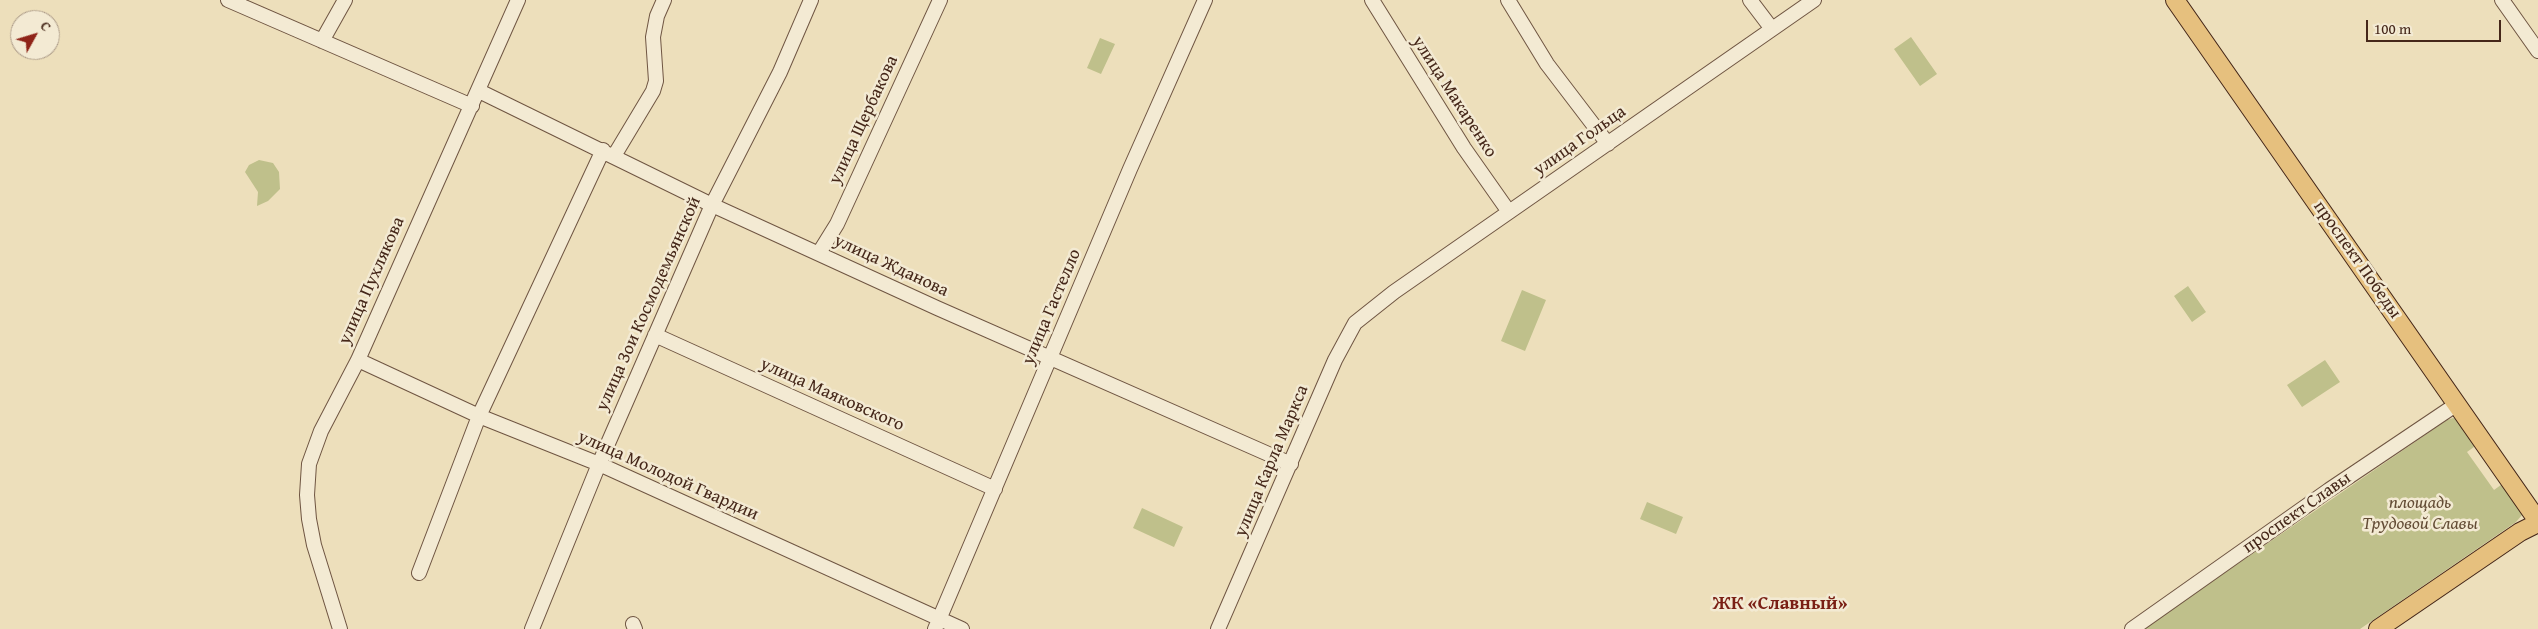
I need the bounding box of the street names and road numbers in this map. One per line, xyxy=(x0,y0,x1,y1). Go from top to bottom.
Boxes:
street label: улица Макаренко xyxy=(1407,32,1501,162)
street label: улица Щербакова xyxy=(825,52,903,188)
street label: улица Гольца xyxy=(1530,101,1630,181)
street label: улица Зои Космодемьянской xyxy=(592,193,706,415)
street label: проспект Победы xyxy=(2308,197,2406,323)
street label: улица Пухлякова xyxy=(334,214,410,348)
street label: улица Жданова xyxy=(830,230,952,302)
street label: улица Гастелло xyxy=(1018,246,1086,368)
street label: улица Маяковского xyxy=(757,354,907,436)
street label: улица Карла Маркса xyxy=(1230,382,1314,540)
street label: улица Молодой Гвардии xyxy=(574,426,762,526)
street label: проспект Славы xyxy=(2239,468,2355,558)

